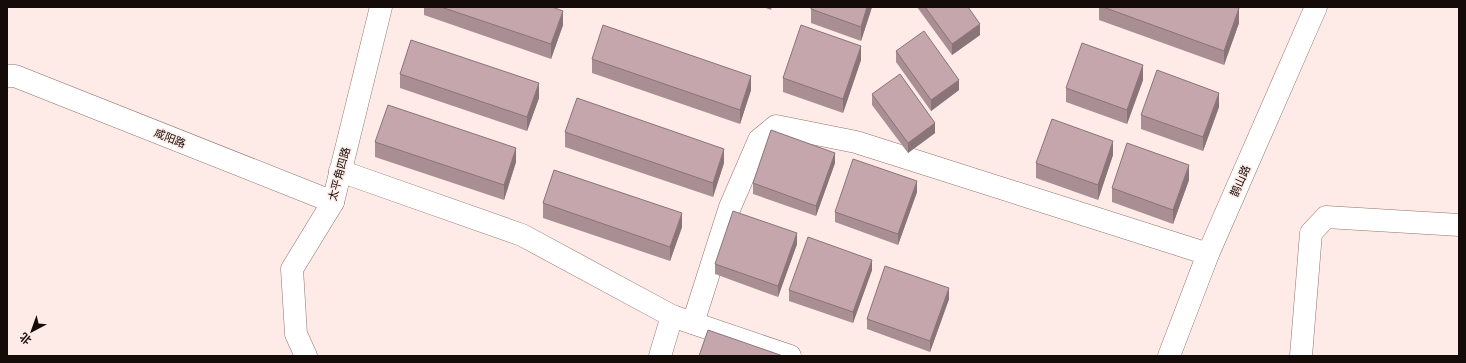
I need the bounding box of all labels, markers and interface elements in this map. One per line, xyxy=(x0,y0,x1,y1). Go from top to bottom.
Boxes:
street label: 咸阳路 xyxy=(152,124,188,152)
street label: 太平角四路 xyxy=(324,145,354,203)
street label: 鹊山路 xyxy=(1226,163,1254,199)
north arrow xyxy=(12,311,52,351)
text: 北 xyxy=(16,329,35,348)

